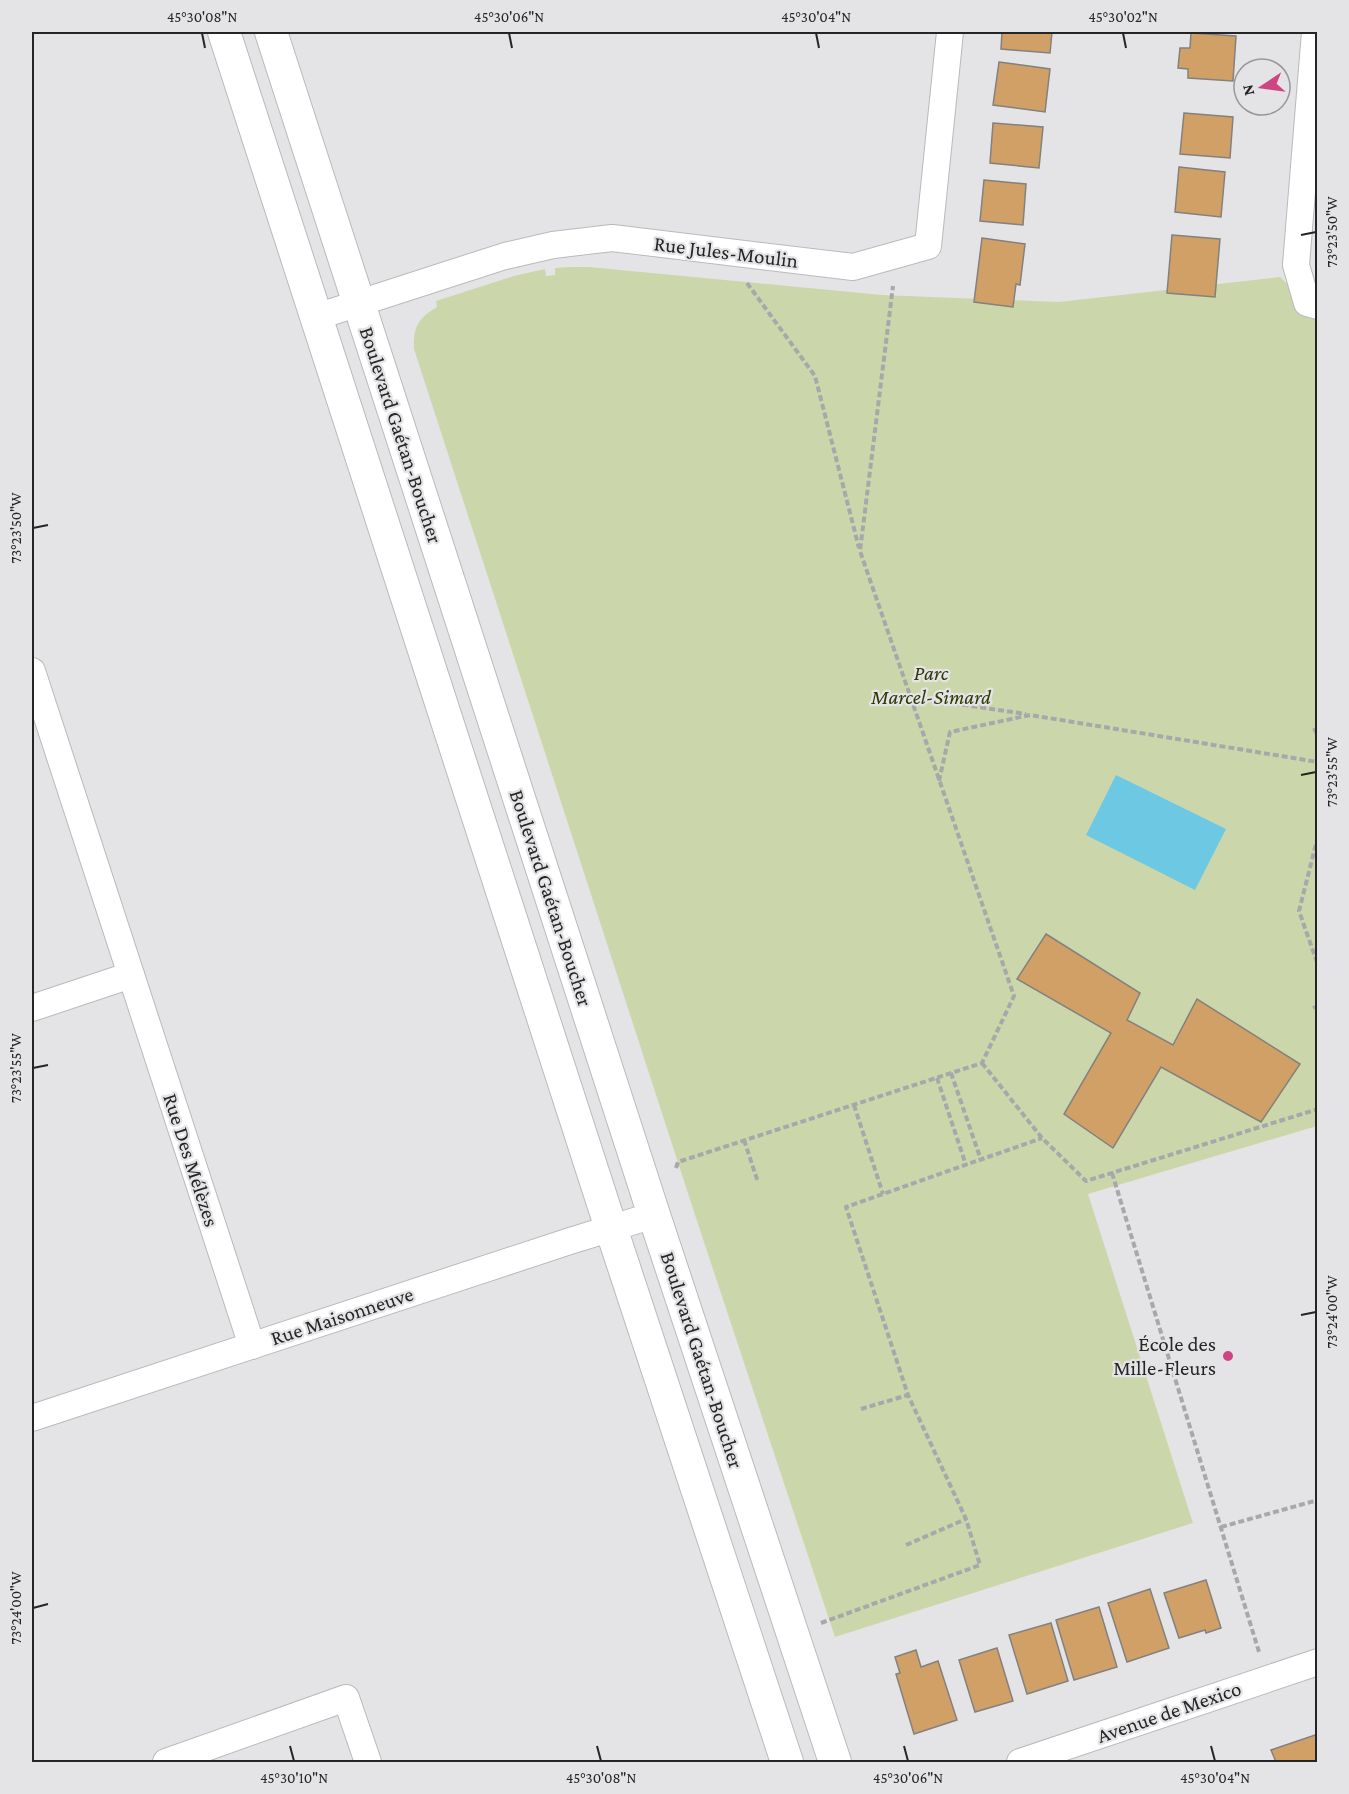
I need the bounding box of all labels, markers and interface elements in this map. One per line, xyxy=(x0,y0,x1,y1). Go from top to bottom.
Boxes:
text: 45°30'08"N xyxy=(167,9,237,25)
text: 45°30'06"N xyxy=(474,9,544,25)
text: 45°30'04"N xyxy=(781,9,851,25)
text: 45°30'02"N xyxy=(1088,9,1158,25)
north arrow xyxy=(1232,57,1292,117)
text: N xyxy=(1238,83,1257,97)
text: 73°23'50"W xyxy=(1324,196,1340,268)
street label: Rue Jules-Moulin xyxy=(653,231,799,273)
street label: Boulevard Gaétan-Boucher xyxy=(355,324,448,547)
text: 73°23'50"W xyxy=(8,492,24,564)
park label: Parc Marcel-Simard xyxy=(870,661,992,709)
text: 73°23'55"W xyxy=(1324,737,1340,807)
street label: Boulevard Gaétan-Boucher xyxy=(505,787,598,1010)
text: 73°23'55"W xyxy=(8,1033,24,1103)
street label: Rue Des Mélèzes xyxy=(158,1090,224,1230)
street label: Boulevard Gaétan-Boucher xyxy=(656,1249,749,1472)
text: 73°24'00"W xyxy=(1324,1275,1340,1349)
street label: Rue Maisonneuve xyxy=(268,1282,416,1350)
place label: École des Mille-Fleurs xyxy=(1113,1332,1216,1380)
marker: École des Mille-Fleurs xyxy=(1221,1349,1235,1363)
text: 73°24'00"W xyxy=(8,1571,24,1645)
street label: Avenue de Mexico xyxy=(1094,1676,1244,1748)
text: 45°30'10"N xyxy=(260,1770,328,1786)
text: 45°30'08"N xyxy=(566,1770,636,1786)
text: 45°30'06"N xyxy=(873,1770,943,1786)
text: 45°30'04"N xyxy=(1180,1770,1250,1786)

